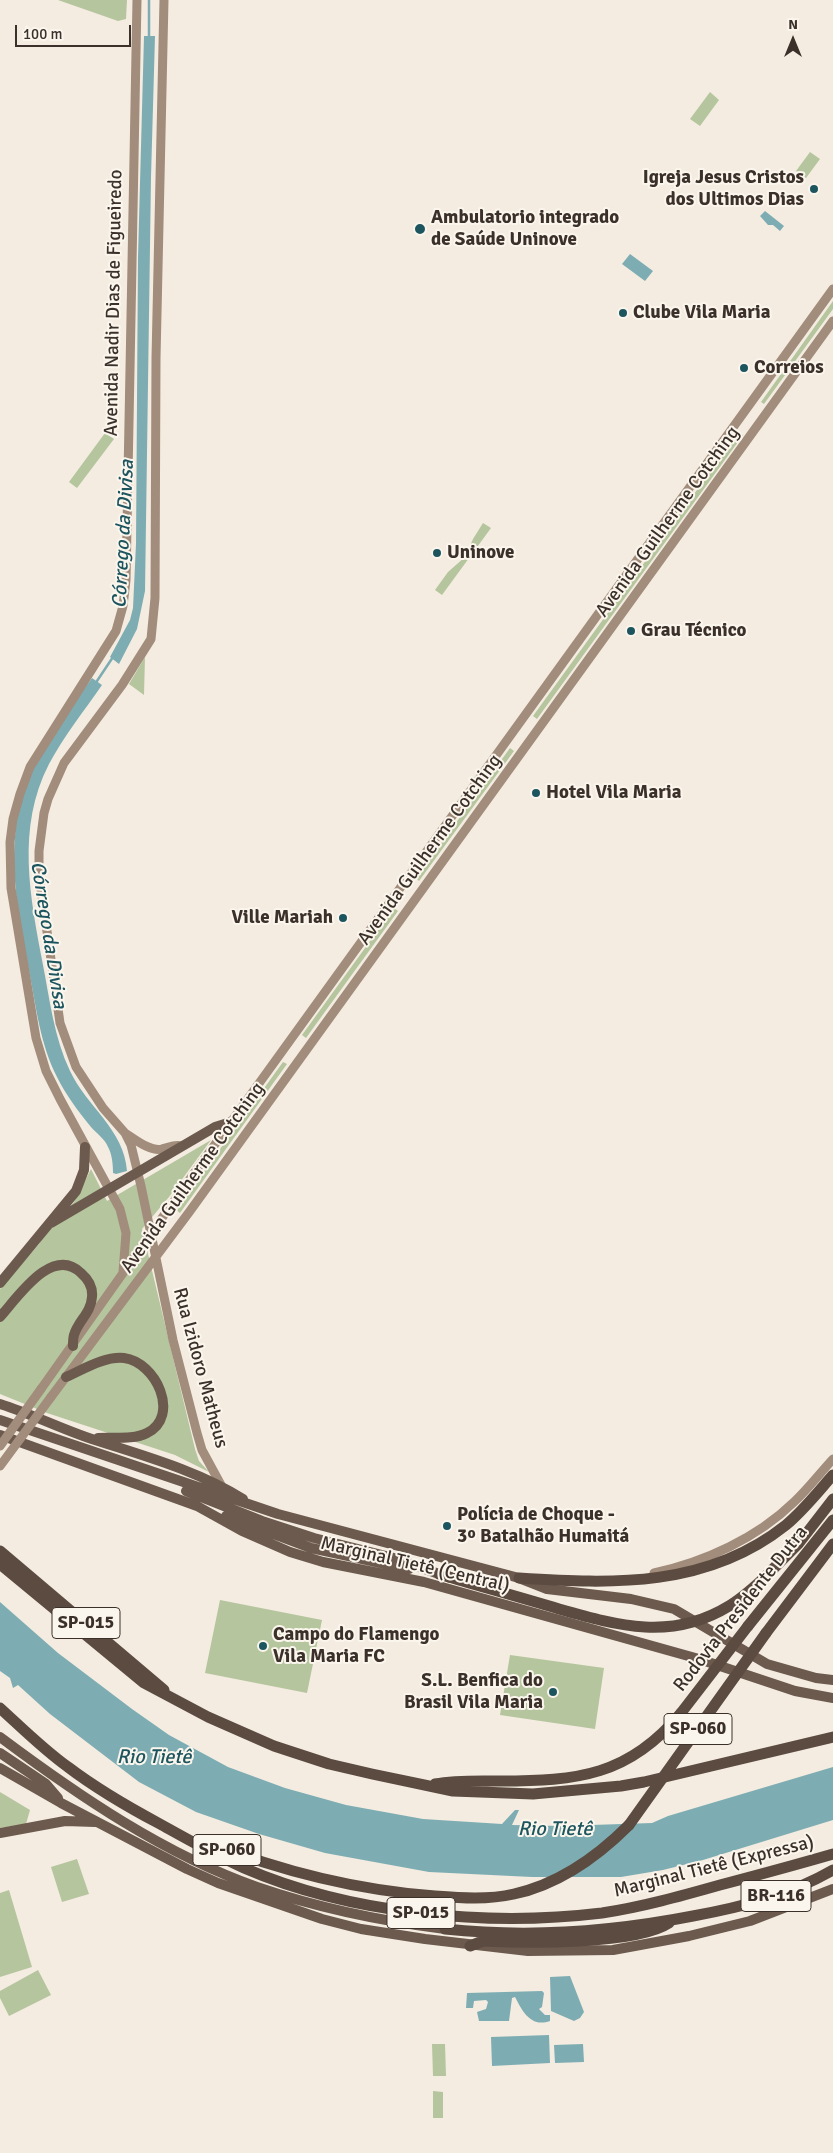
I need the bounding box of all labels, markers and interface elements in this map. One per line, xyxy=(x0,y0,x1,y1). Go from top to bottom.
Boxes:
scale bar xyxy=(18,15,134,47)
north arrow xyxy=(768,15,818,65)
text: N xyxy=(788,16,798,33)
text: 100 m xyxy=(23,25,63,43)
place label: Igreja Jesus Cristos dos Ultimos Dias xyxy=(643,167,804,211)
street label: Avenida Nadir Dias de Figueiredo xyxy=(100,169,128,437)
marker: Igreja Jesus Cristos dos Ultimos Dias xyxy=(808,183,820,195)
place label: Ambulatorio integrado de Saúde Uninove xyxy=(431,207,619,251)
marker: Ambulatorio integrado de Saúde Uninove xyxy=(413,222,427,236)
place label: Clube Vila Maria xyxy=(633,302,770,324)
marker: Clube Vila Maria xyxy=(617,307,629,319)
place label: Correios xyxy=(754,357,824,379)
marker: Correios xyxy=(738,362,750,374)
street label: Avenida Guilherme Cotching xyxy=(591,422,745,622)
water label: Córrego da Divisa xyxy=(108,459,140,609)
place label: Uninove xyxy=(447,542,514,564)
marker: Uninove xyxy=(431,547,443,559)
place label: Grau Técnico xyxy=(641,620,746,642)
marker: Grau Técnico xyxy=(625,625,637,637)
street label: Avenida Guilherme Cotching xyxy=(353,750,507,950)
place label: Hotel Vila Maria xyxy=(546,782,681,804)
marker: Hotel Vila Maria xyxy=(530,787,542,799)
water label: Córrego da Divisa xyxy=(25,860,71,1010)
place label: Ville Mariah xyxy=(231,907,333,929)
marker: Ville Mariah xyxy=(337,912,349,924)
street label: Avenida Guilherme Cotching xyxy=(116,1078,270,1278)
street label: Rua Izidoro Matheus xyxy=(168,1285,232,1451)
place label: Polícia de Choque - 3º Batalhão Humaitá xyxy=(457,1504,629,1548)
marker: Polícia de Choque - 3º Batalhão Humaitá xyxy=(441,1520,453,1532)
street label: Rodovia Presidente Dutra xyxy=(669,1522,813,1696)
street label: Marginal Tietê (Central) xyxy=(318,1532,512,1598)
road number: SP-015 xyxy=(52,1608,120,1639)
place label: Campo do Flamengo Vila Maria FC xyxy=(273,1624,440,1668)
marker: Campo do Flamengo Vila Maria FC xyxy=(257,1640,269,1652)
place label: S.L. Benfica do Brasil Vila Maria xyxy=(404,1670,543,1714)
marker: S.L. Benfica do Brasil Vila Maria xyxy=(547,1686,559,1698)
road number: SP-060 xyxy=(664,1714,732,1745)
water label: Rio Tietê xyxy=(117,1746,191,1770)
water label: Rio Tietê xyxy=(518,1818,592,1842)
street label: Marginal Tietê (Expressa) xyxy=(612,1831,816,1903)
road number: SP-060 xyxy=(193,1834,261,1866)
road number: BR-116 xyxy=(741,1880,811,1912)
road number: SP-015 xyxy=(387,1898,455,1929)

